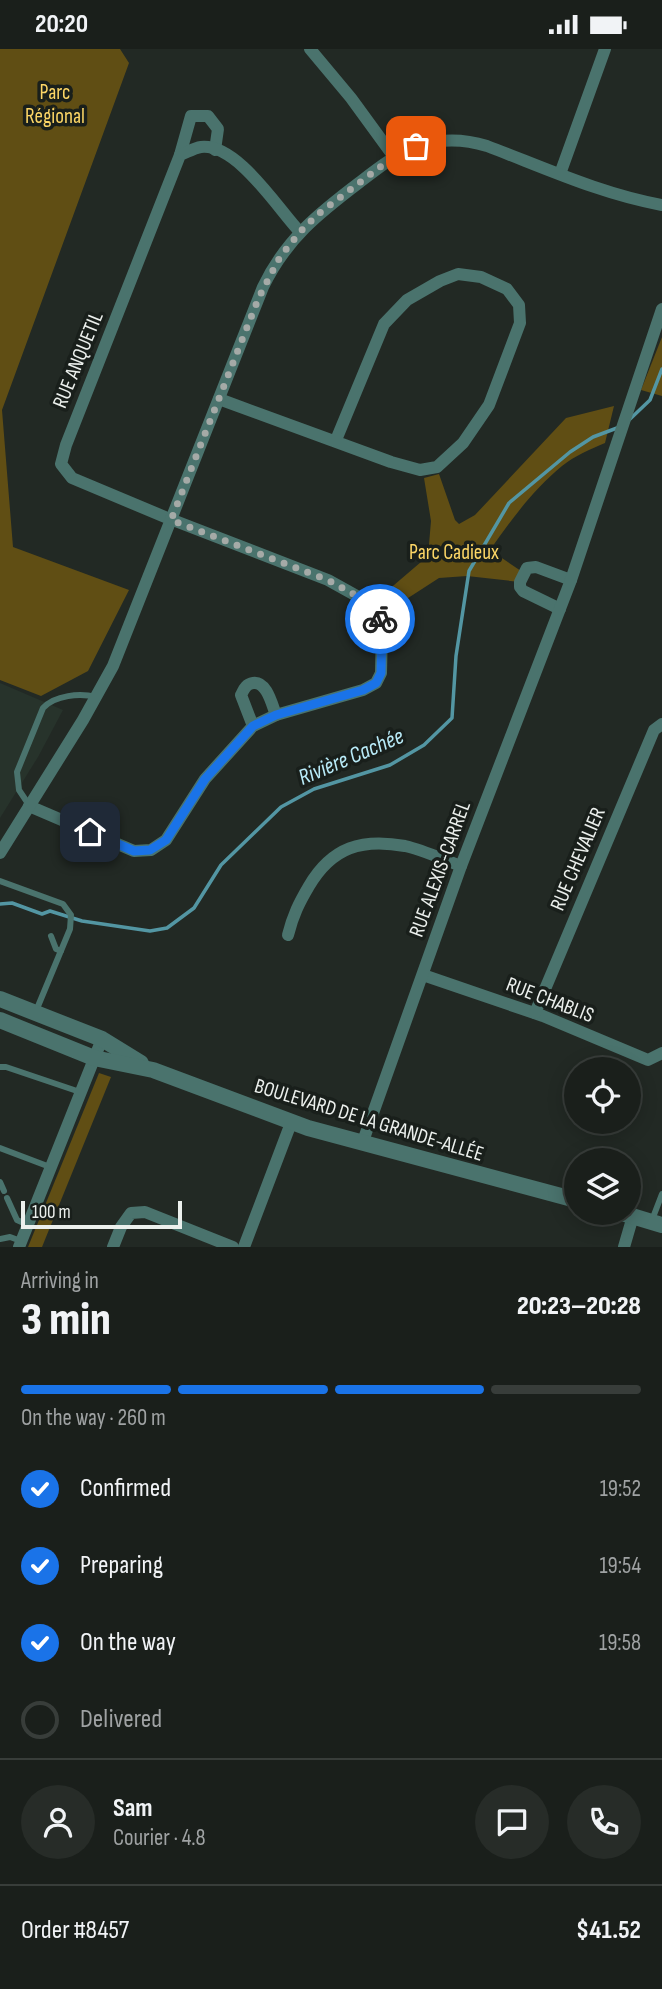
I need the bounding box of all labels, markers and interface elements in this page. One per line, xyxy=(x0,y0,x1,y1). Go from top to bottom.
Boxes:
text: 20:20 xyxy=(35,9,88,40)
park label: Parc Régional xyxy=(25,80,85,129)
pin xyxy=(386,116,446,176)
icon: bag xyxy=(397,127,435,165)
street label: RUE ANQUETIL xyxy=(47,308,109,412)
park label: Parc Cadieux xyxy=(409,540,499,565)
courier xyxy=(345,584,415,654)
icon: bike xyxy=(361,600,399,638)
water label: Rivière Cachée xyxy=(294,722,408,792)
street label: RUE ALEXIS-CARREL xyxy=(404,798,476,940)
pin xyxy=(60,802,120,862)
street label: RUE CHEVALIER xyxy=(545,803,611,914)
icon: home xyxy=(71,813,109,851)
street label: RUE CHABLIS xyxy=(503,972,598,1028)
map controls xyxy=(564,1057,641,1225)
button: locate xyxy=(564,1057,641,1134)
street label: BOULEVARD DE LA GRANDE-ALLÉE xyxy=(251,1073,487,1167)
button: layers xyxy=(564,1148,641,1225)
scale bar xyxy=(21,1198,182,1230)
text: 100 m xyxy=(32,1201,71,1224)
text: Arriving in xyxy=(21,1267,99,1295)
text: 20:23–20:28 xyxy=(517,1291,641,1322)
text: 3 min xyxy=(21,1293,111,1348)
text: On the way · 260 m xyxy=(21,1404,166,1432)
icon: check xyxy=(21,1470,59,1508)
text: Confirmed xyxy=(80,1473,171,1504)
text: 19:52 xyxy=(600,1475,641,1503)
icon: check xyxy=(21,1547,59,1585)
text: Preparing xyxy=(80,1550,163,1581)
text: 19:54 xyxy=(600,1552,641,1580)
icon: check xyxy=(21,1624,59,1662)
text: On the way xyxy=(80,1627,176,1658)
text: 19:58 xyxy=(599,1629,641,1657)
text: Delivered xyxy=(80,1704,162,1735)
button: person xyxy=(21,1785,95,1859)
button: chat xyxy=(475,1785,549,1859)
button: phone xyxy=(567,1785,641,1859)
text: Sam xyxy=(113,1793,153,1824)
text: Courier · 4.8 xyxy=(113,1824,206,1852)
text: Order #8457 xyxy=(21,1915,129,1946)
text: $41.52 xyxy=(576,1915,641,1946)

